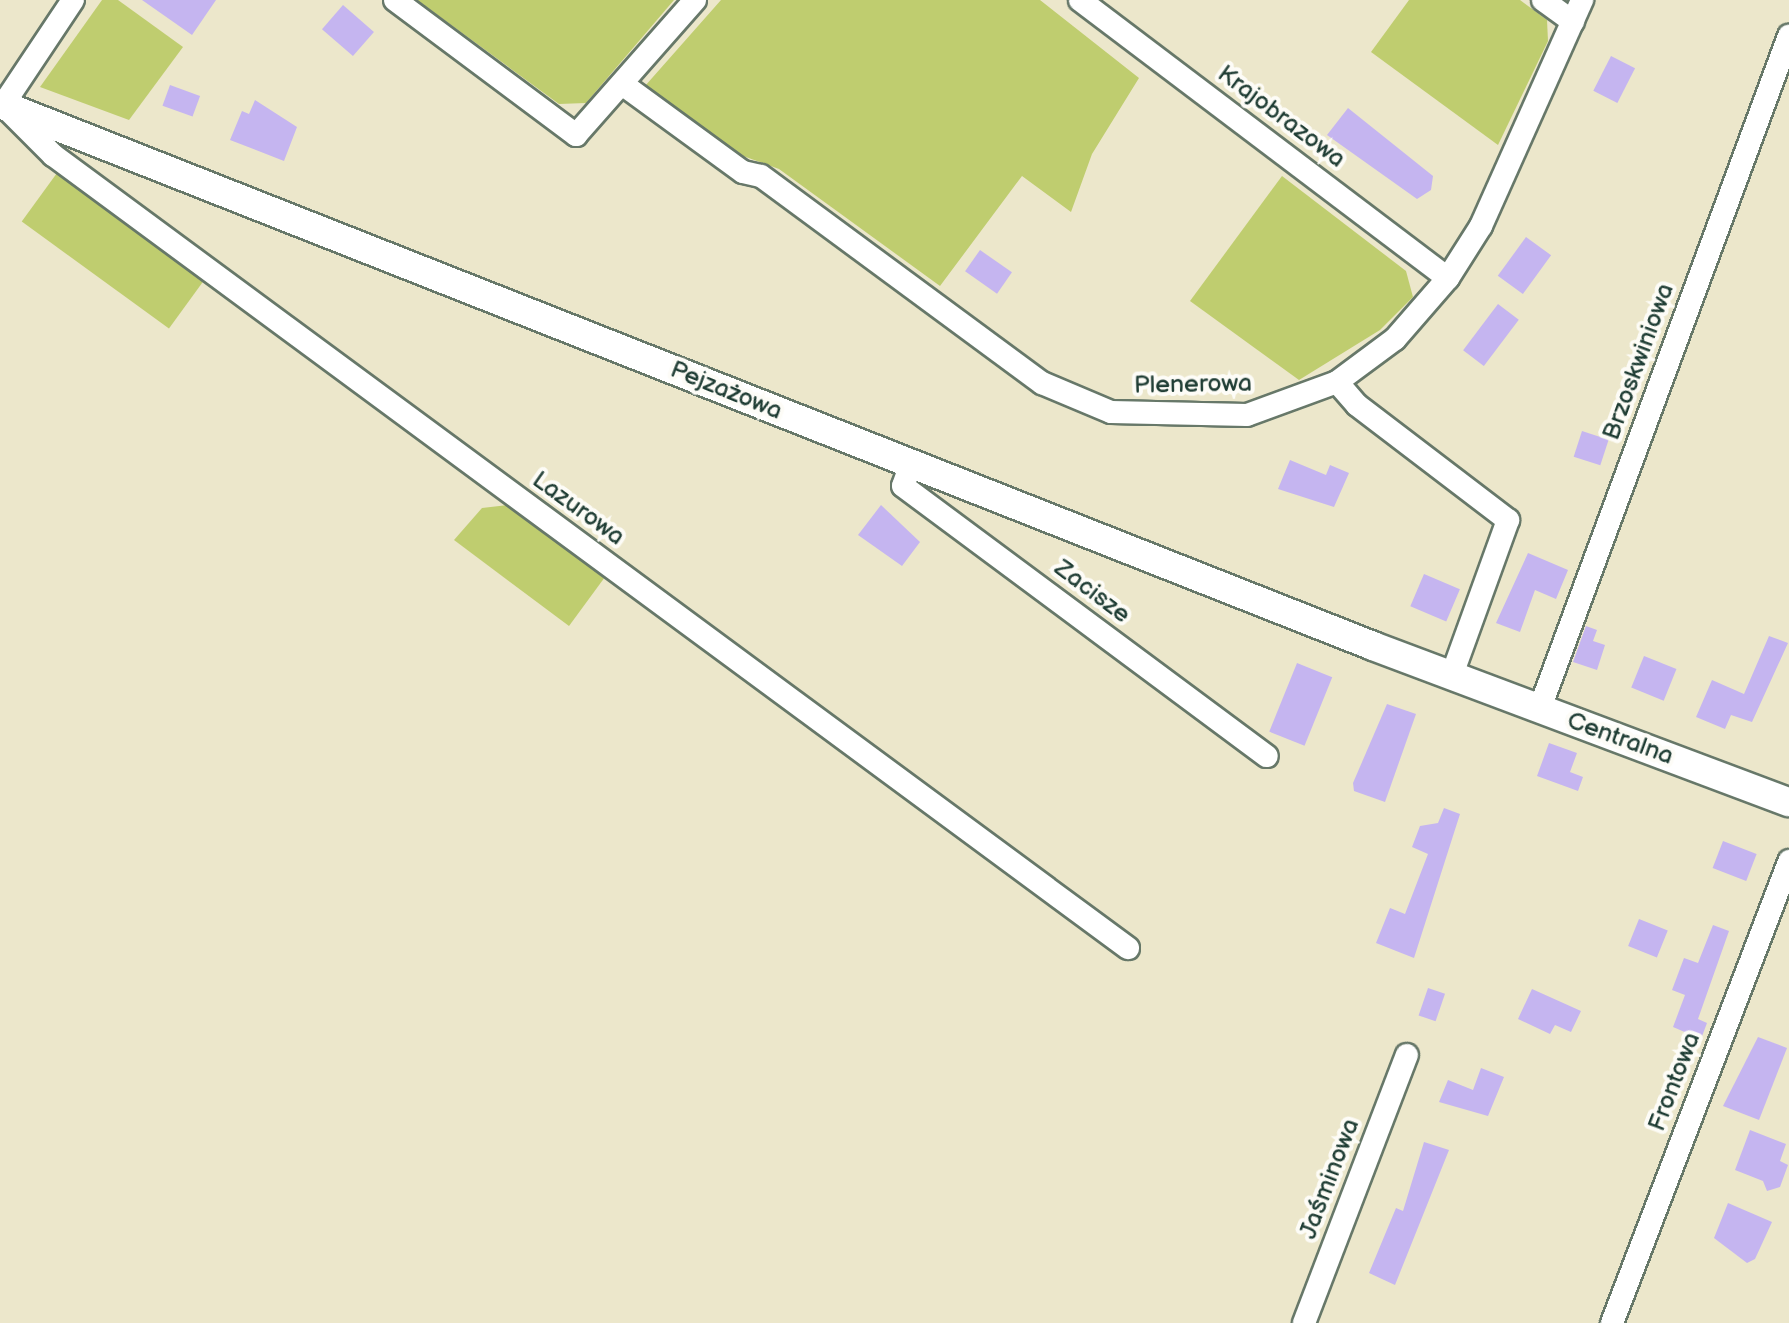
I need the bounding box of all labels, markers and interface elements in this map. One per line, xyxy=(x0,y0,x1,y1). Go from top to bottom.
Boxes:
street label: Krajobrazowa xyxy=(1211,59,1351,175)
street label: Brzoskwiniowa xyxy=(1597,280,1681,444)
street label: Pejzażowa xyxy=(666,355,786,427)
street label: Plenerowa xyxy=(1134,369,1252,401)
street label: Lazurowa xyxy=(526,465,630,553)
street label: Zacisze xyxy=(1048,554,1136,630)
street label: Centralna xyxy=(1563,706,1677,772)
street label: Frontowa xyxy=(1642,1028,1708,1136)
street label: Jaśminowa xyxy=(1293,1115,1367,1243)

